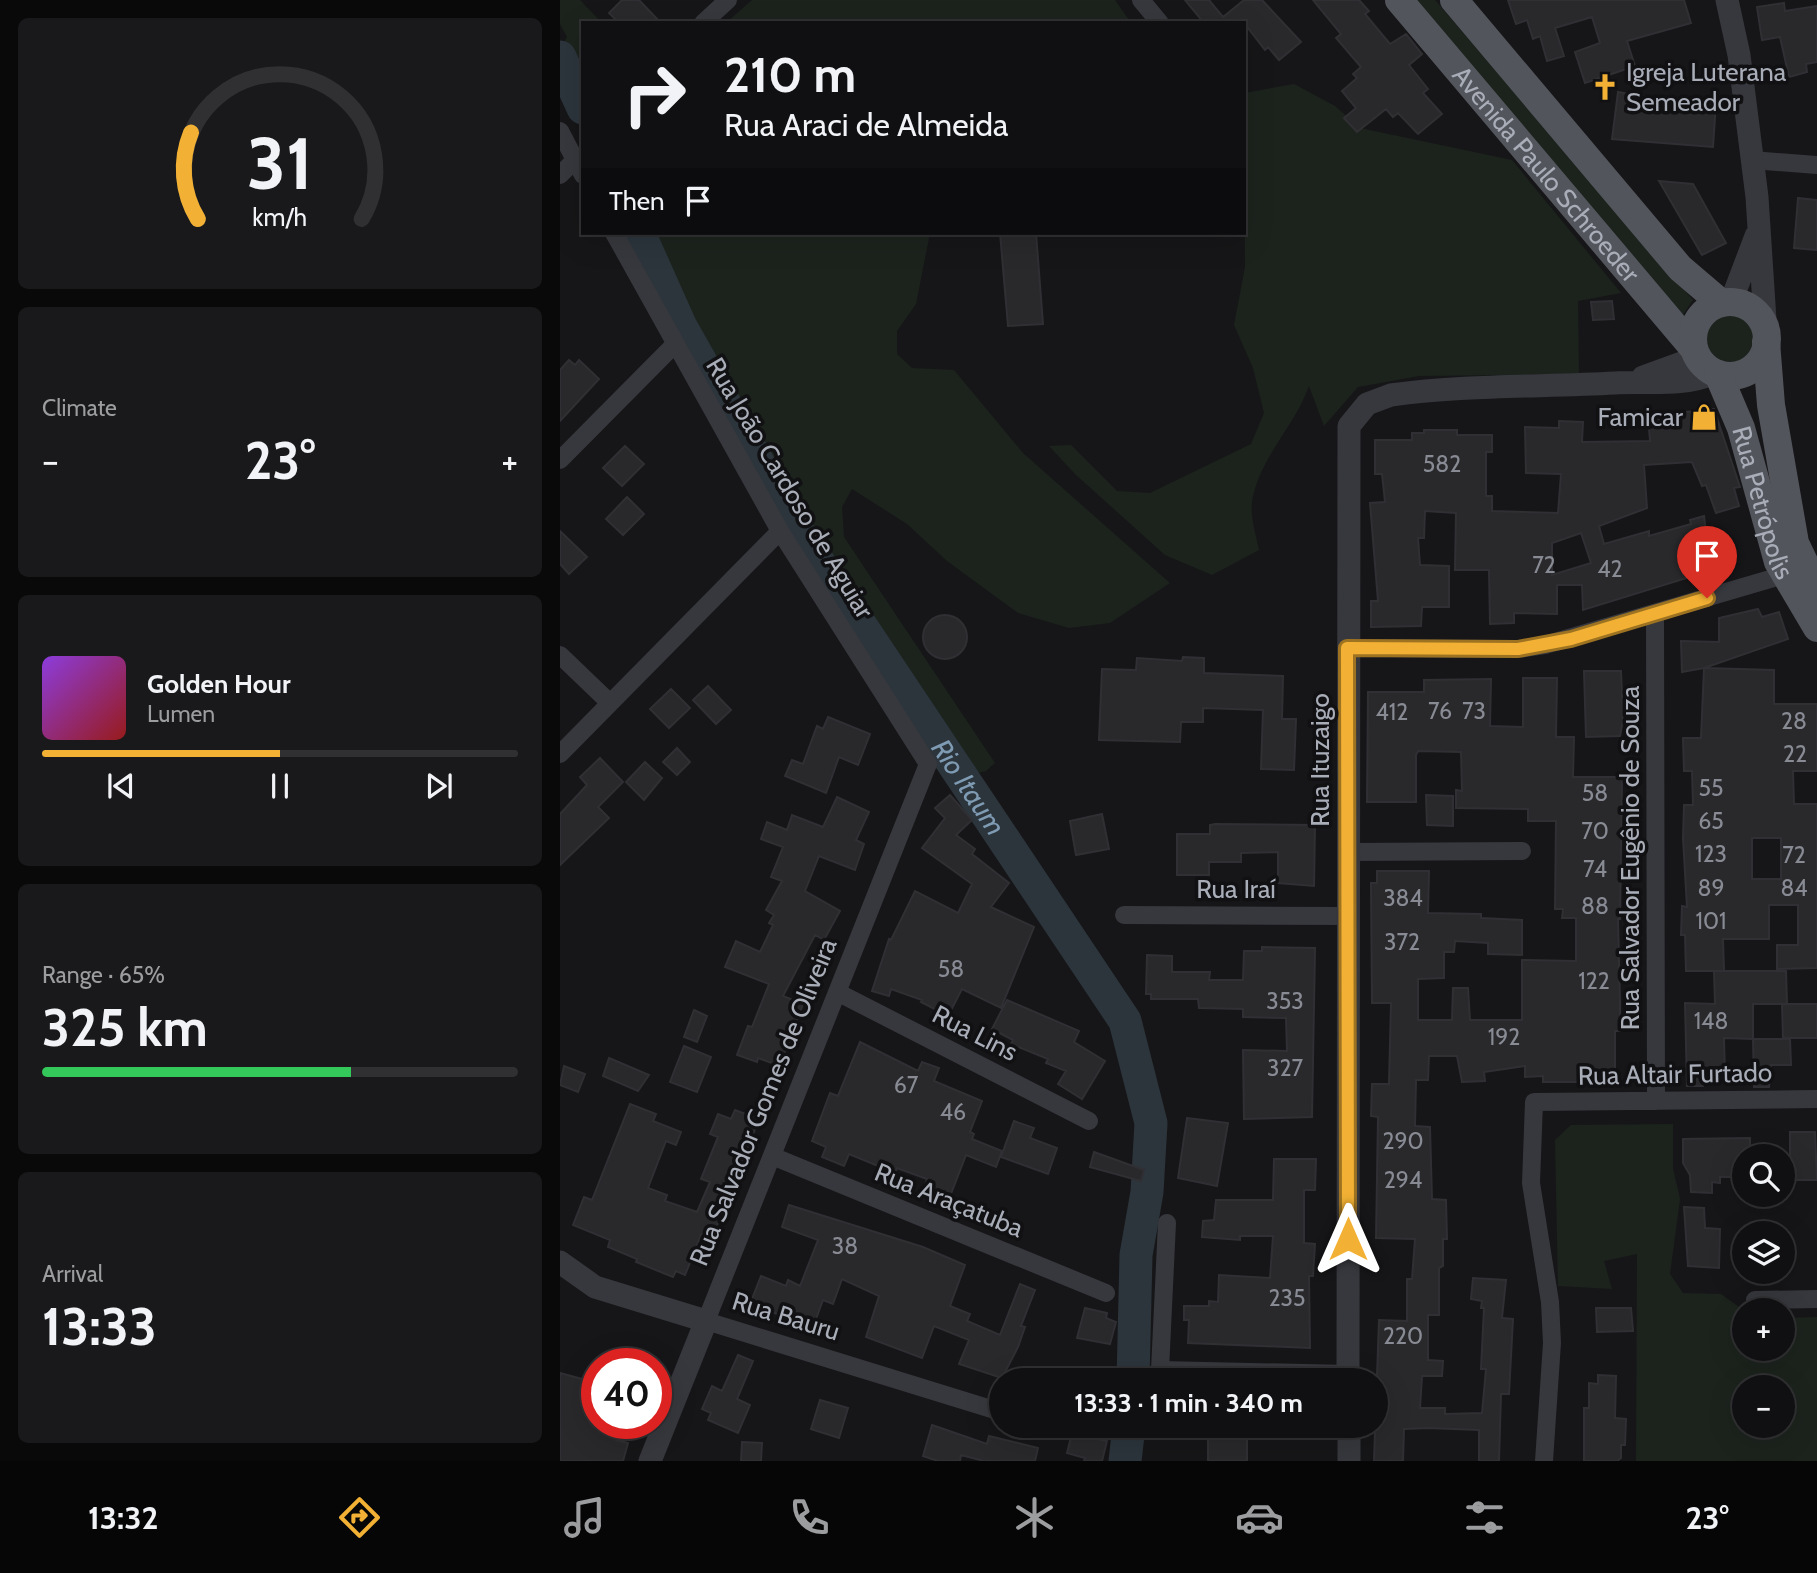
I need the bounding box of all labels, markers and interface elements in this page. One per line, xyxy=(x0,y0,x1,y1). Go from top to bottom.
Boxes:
text: 210 m xyxy=(724,45,856,104)
icon: right xyxy=(609,49,700,140)
place label: Igreja Luterana Semeador xyxy=(1626,56,1787,118)
street label: Avenida Paulo Schroeder xyxy=(1446,59,1647,289)
church icon: Igreja Luterana Semeador xyxy=(1590,72,1620,102)
text: Rua Araci de Almeida xyxy=(724,105,1008,144)
text: 31 xyxy=(247,120,313,208)
icon: arrive xyxy=(679,182,717,220)
text: Then xyxy=(609,185,665,217)
text: km/h xyxy=(253,202,307,232)
street label: Rua João Cardoso de Aguiar xyxy=(699,352,881,625)
text: Climate xyxy=(42,394,117,422)
place label: Famicar xyxy=(1598,401,1684,433)
shop icon: Famicar xyxy=(1689,402,1719,432)
street label: Rua Petrópolis xyxy=(1725,422,1801,585)
text: 23° xyxy=(245,429,315,492)
text: − xyxy=(42,437,59,484)
text: + xyxy=(501,437,518,484)
house number: 582 xyxy=(1423,450,1461,478)
pin xyxy=(1677,526,1737,598)
icon: arrive xyxy=(1688,537,1726,575)
house number: 72 xyxy=(1532,551,1556,579)
house number: 42 xyxy=(1597,555,1623,583)
text: Golden Hour xyxy=(147,668,290,700)
street label: Rua Salvador Eugênio de Souza xyxy=(1614,685,1646,1030)
street label: Rua Ituzaigo xyxy=(1304,693,1336,827)
house number: 76 xyxy=(1428,697,1452,725)
house number: 73 xyxy=(1462,697,1486,725)
house number: 412 xyxy=(1376,698,1408,726)
text: Lumen xyxy=(147,700,215,728)
house number: 28 xyxy=(1781,707,1807,735)
water label: Rio Itaum xyxy=(925,733,1013,842)
house number: 22 xyxy=(1783,740,1807,768)
icon: previous xyxy=(102,767,140,805)
icon: pause xyxy=(261,767,299,805)
icon: next xyxy=(420,767,458,805)
house number: 55 xyxy=(1699,774,1723,802)
house number: 58 xyxy=(1582,779,1608,807)
house number: 65 xyxy=(1698,807,1724,835)
house number: 70 xyxy=(1581,817,1609,845)
house number: 123 xyxy=(1695,840,1727,868)
house number: 72 xyxy=(1782,841,1806,869)
house number: 74 xyxy=(1583,855,1607,883)
street label: Rua Iraí xyxy=(1196,873,1276,905)
house number: 89 xyxy=(1697,874,1725,902)
house number: 84 xyxy=(1780,874,1808,902)
house number: 384 xyxy=(1383,884,1423,912)
house number: 88 xyxy=(1581,892,1609,920)
house number: 101 xyxy=(1695,907,1727,935)
house number: 372 xyxy=(1384,928,1420,956)
street label: Rua Salvador Gomes de Oliveira xyxy=(683,933,844,1270)
house number: 58 xyxy=(938,955,964,983)
text: Range · 65% xyxy=(42,961,165,989)
house number: 122 xyxy=(1578,967,1610,995)
house number: 353 xyxy=(1266,987,1304,1015)
text: 325 km xyxy=(42,996,208,1059)
street label: Rua Lins xyxy=(927,998,1023,1068)
house number: 148 xyxy=(1694,1007,1728,1035)
house number: 192 xyxy=(1488,1023,1520,1051)
house number: 327 xyxy=(1267,1054,1303,1082)
street label: Rua Altair Furtado xyxy=(1578,1056,1772,1092)
house number: 67 xyxy=(894,1071,919,1099)
house number: 46 xyxy=(940,1098,966,1126)
house number: 290 xyxy=(1382,1127,1424,1155)
map controls xyxy=(1732,1144,1795,1438)
button: search xyxy=(1732,1144,1795,1207)
street label: Rua Araçatuba xyxy=(870,1156,1028,1244)
house number: 294 xyxy=(1384,1166,1422,1194)
position arrow xyxy=(1311,1202,1385,1276)
button: layers xyxy=(1732,1221,1795,1284)
house number: 38 xyxy=(832,1232,858,1260)
text: Arrival xyxy=(42,1260,103,1288)
house number: 235 xyxy=(1269,1284,1305,1312)
street label: Rua Bauru xyxy=(728,1285,844,1347)
text: 13:33 xyxy=(42,1295,157,1358)
button: + xyxy=(1732,1298,1795,1361)
house number: 220 xyxy=(1383,1322,1423,1350)
speed limit sign: 40 xyxy=(581,1348,672,1439)
button: − xyxy=(1732,1375,1795,1438)
text: 13:33 · 1 min · 340 m xyxy=(1074,1387,1303,1419)
icon: directions xyxy=(335,1493,384,1542)
icon: music xyxy=(560,1493,609,1542)
icon: phone xyxy=(785,1493,834,1542)
icon: climate xyxy=(1010,1493,1059,1542)
icon: car xyxy=(1235,1493,1284,1542)
icon: filters xyxy=(1460,1493,1509,1542)
text: 13:32 xyxy=(88,1498,158,1537)
text: 23° xyxy=(1685,1498,1729,1537)

